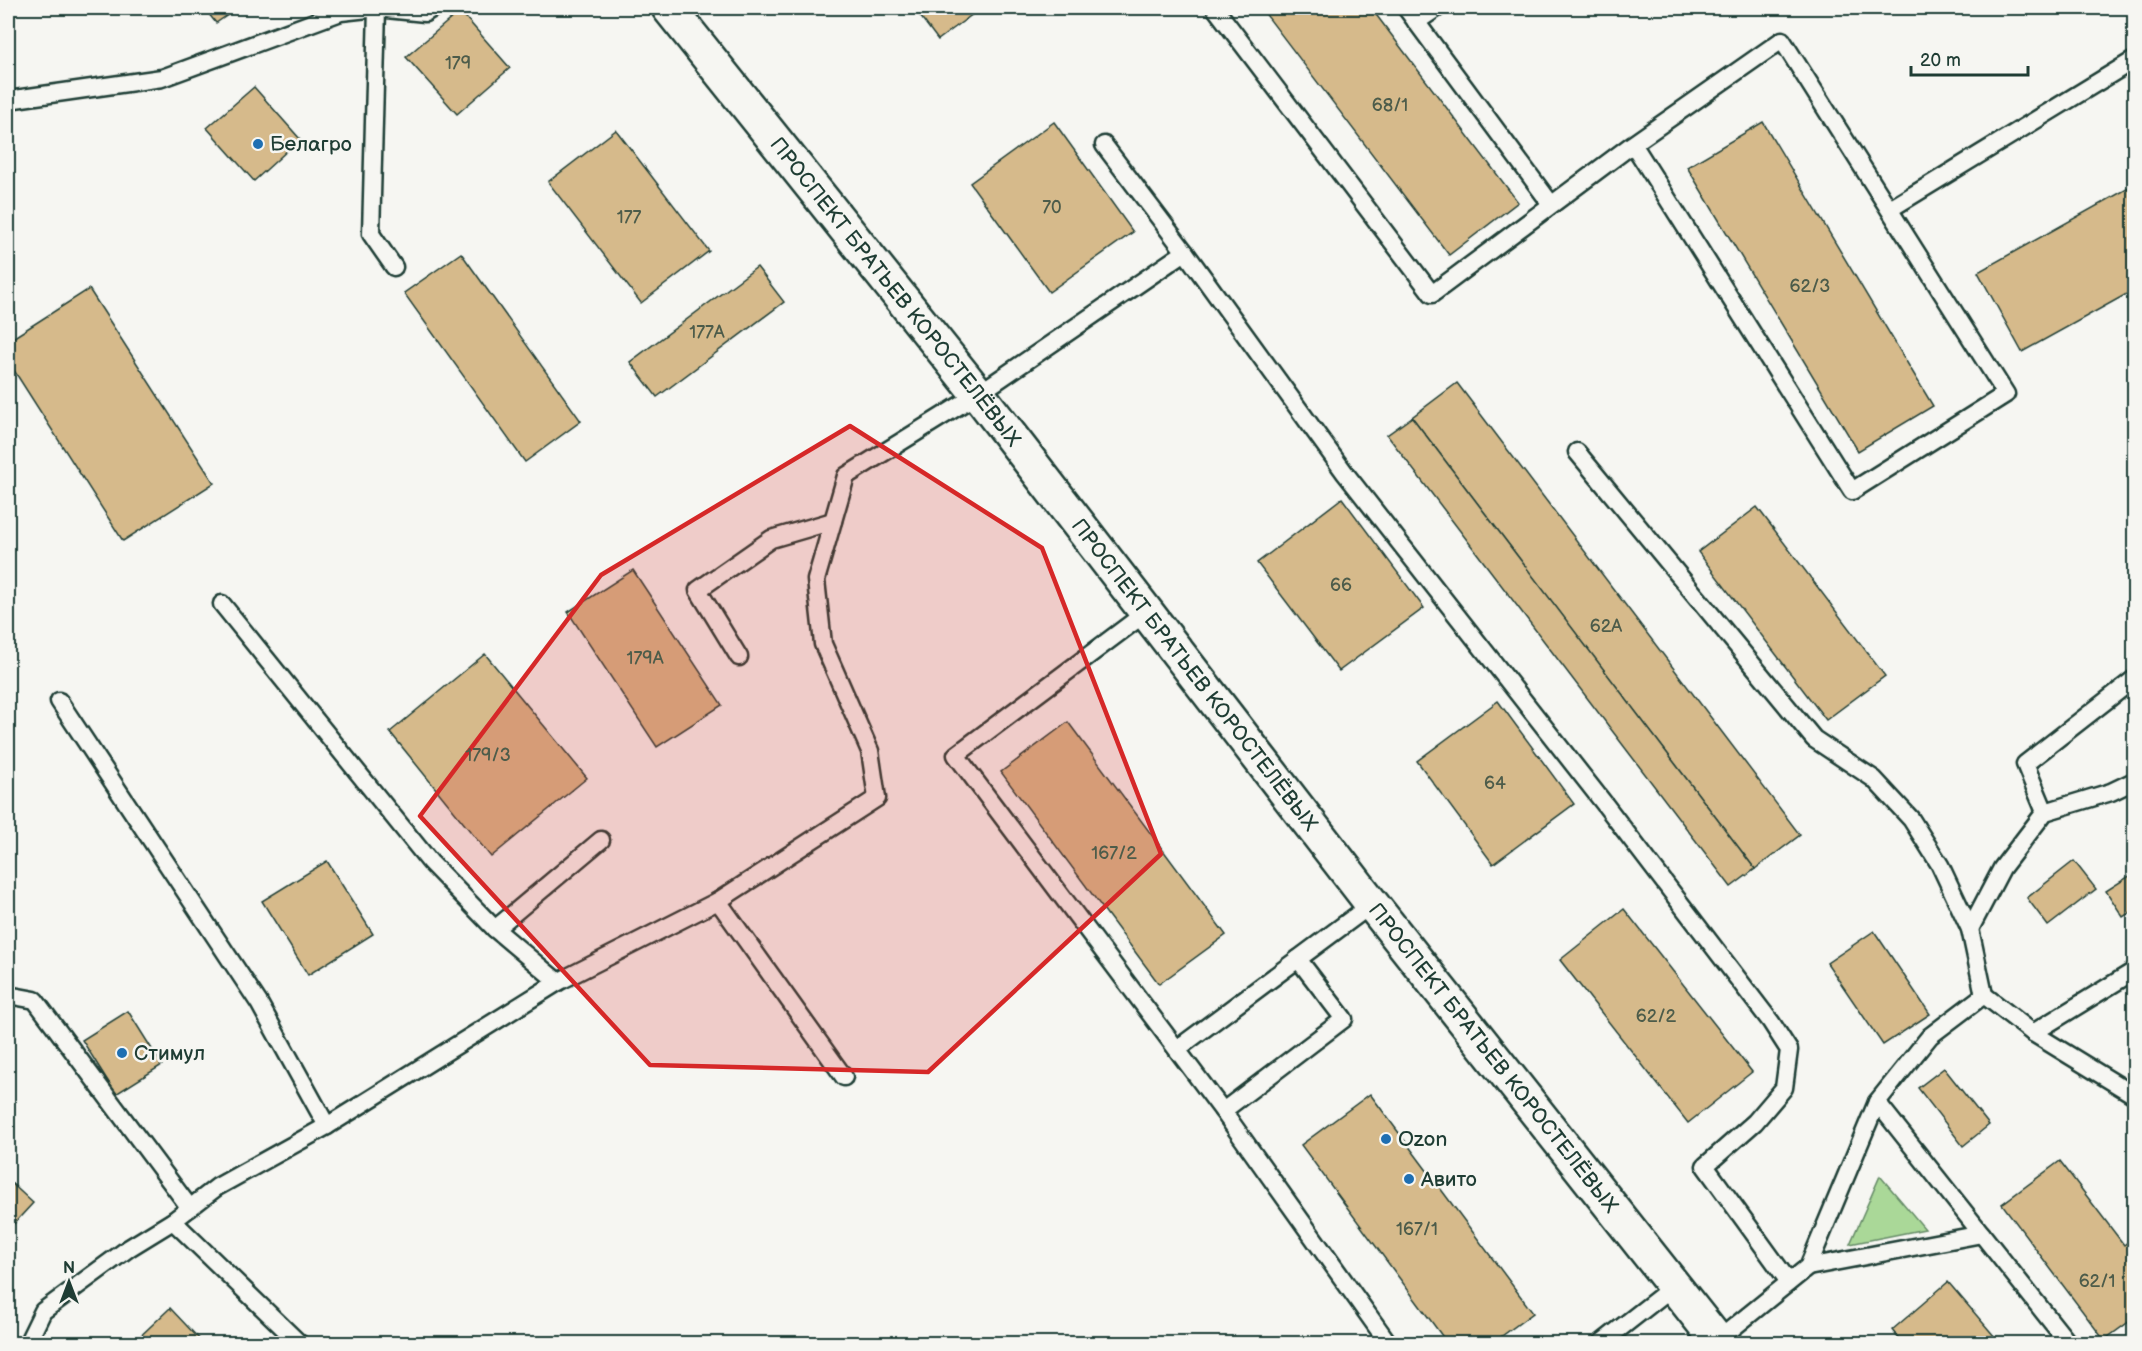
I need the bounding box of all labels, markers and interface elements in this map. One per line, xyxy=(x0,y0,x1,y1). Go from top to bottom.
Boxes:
scale bar xyxy=(1911,39,2028,77)
text: 20 m xyxy=(1920,50,1961,71)
house number: 179 xyxy=(445,53,471,74)
house number: 68/1 xyxy=(1372,95,1408,116)
place label: Белагро xyxy=(270,132,352,157)
street label: ПРОСПЕКТ БРАТЬЕВ КОРОСТЕЛЁВЫХ xyxy=(765,132,1026,451)
marker: Белагро xyxy=(251,137,265,151)
house number: 70 xyxy=(1042,197,1062,218)
house number: 177 xyxy=(617,207,641,228)
house number: 62/3 xyxy=(1790,276,1830,297)
house number: 177А xyxy=(689,322,725,343)
street label: ПРОСПЕКТ БРАТЬЕВ КОРОСТЕЛЁВЫХ xyxy=(1066,513,1323,836)
house number: 66 xyxy=(1330,575,1352,596)
house number: 62А xyxy=(1590,616,1622,637)
house number: 179А xyxy=(626,648,664,669)
house number: 179/3 xyxy=(465,745,511,766)
house number: 64 xyxy=(1484,773,1506,794)
house number: 167/2 xyxy=(1091,843,1137,864)
street label: ПРОСПЕКТ БРАТЬЕВ КОРОСТЕЛЁВЫХ xyxy=(1364,898,1624,1218)
house number: 62/2 xyxy=(1636,1006,1677,1027)
place label: Стимул xyxy=(134,1041,205,1066)
marker: Стимул xyxy=(115,1046,129,1060)
place label: Ozon xyxy=(1398,1127,1447,1152)
marker: Ozon xyxy=(1379,1132,1393,1146)
place label: Авито xyxy=(1420,1167,1477,1192)
marker: Авито xyxy=(1402,1172,1416,1186)
house number: 167/1 xyxy=(1396,1219,1438,1240)
north arrow xyxy=(39,1252,99,1312)
text: N xyxy=(63,1259,75,1278)
house number: 62/1 xyxy=(2079,1271,2115,1292)

